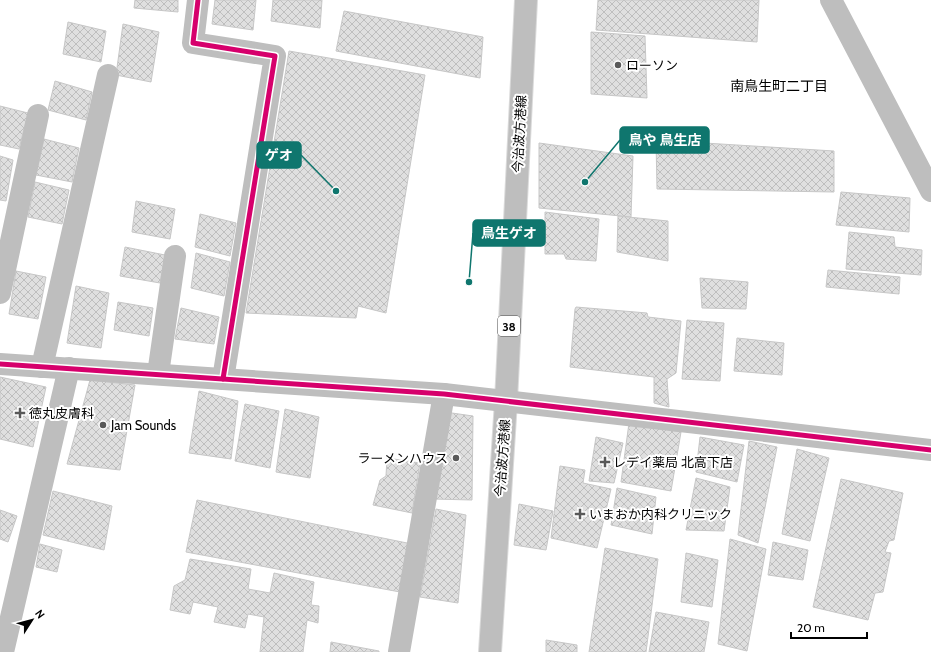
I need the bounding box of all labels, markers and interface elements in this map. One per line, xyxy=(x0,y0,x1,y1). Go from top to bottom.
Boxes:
place label: ローソン xyxy=(626,57,678,73)
marker: ローソン xyxy=(613,60,623,70)
district label: 南鳥生町二丁目 xyxy=(730,77,828,95)
street label: 今治波方港線 xyxy=(509,95,529,173)
callout: 鳥や 鳥生店 xyxy=(620,127,709,153)
text: 鳥や 鳥生店 xyxy=(628,131,702,149)
callout: ゲオ xyxy=(257,142,301,168)
text: ゲオ xyxy=(265,146,293,164)
callout: 鳥生ゲオ xyxy=(473,220,545,246)
text: 鳥生ゲオ xyxy=(481,224,537,242)
road number: 38 xyxy=(498,316,520,336)
place label: 徳丸皮膚科 xyxy=(29,405,94,421)
marker: 徳丸皮膚科 xyxy=(14,407,26,419)
place label: Jam Sounds xyxy=(110,417,177,433)
street label: 今治波方港線 xyxy=(491,419,513,497)
marker: Jam Sounds xyxy=(98,420,108,430)
place label: ラーメンハウス xyxy=(358,450,448,466)
marker: ラーメンハウス xyxy=(451,453,461,463)
place label: レデイ薬局 北高下店 xyxy=(613,454,733,470)
marker: レデイ薬局 北高下店 xyxy=(600,457,610,467)
place label: いまおか内科クリニック xyxy=(589,506,732,522)
marker: いまおか内科クリニック xyxy=(574,508,586,520)
north arrow xyxy=(12,600,52,640)
text: N xyxy=(32,607,48,621)
scale bar xyxy=(791,614,867,640)
text: 20 m xyxy=(797,620,825,635)

